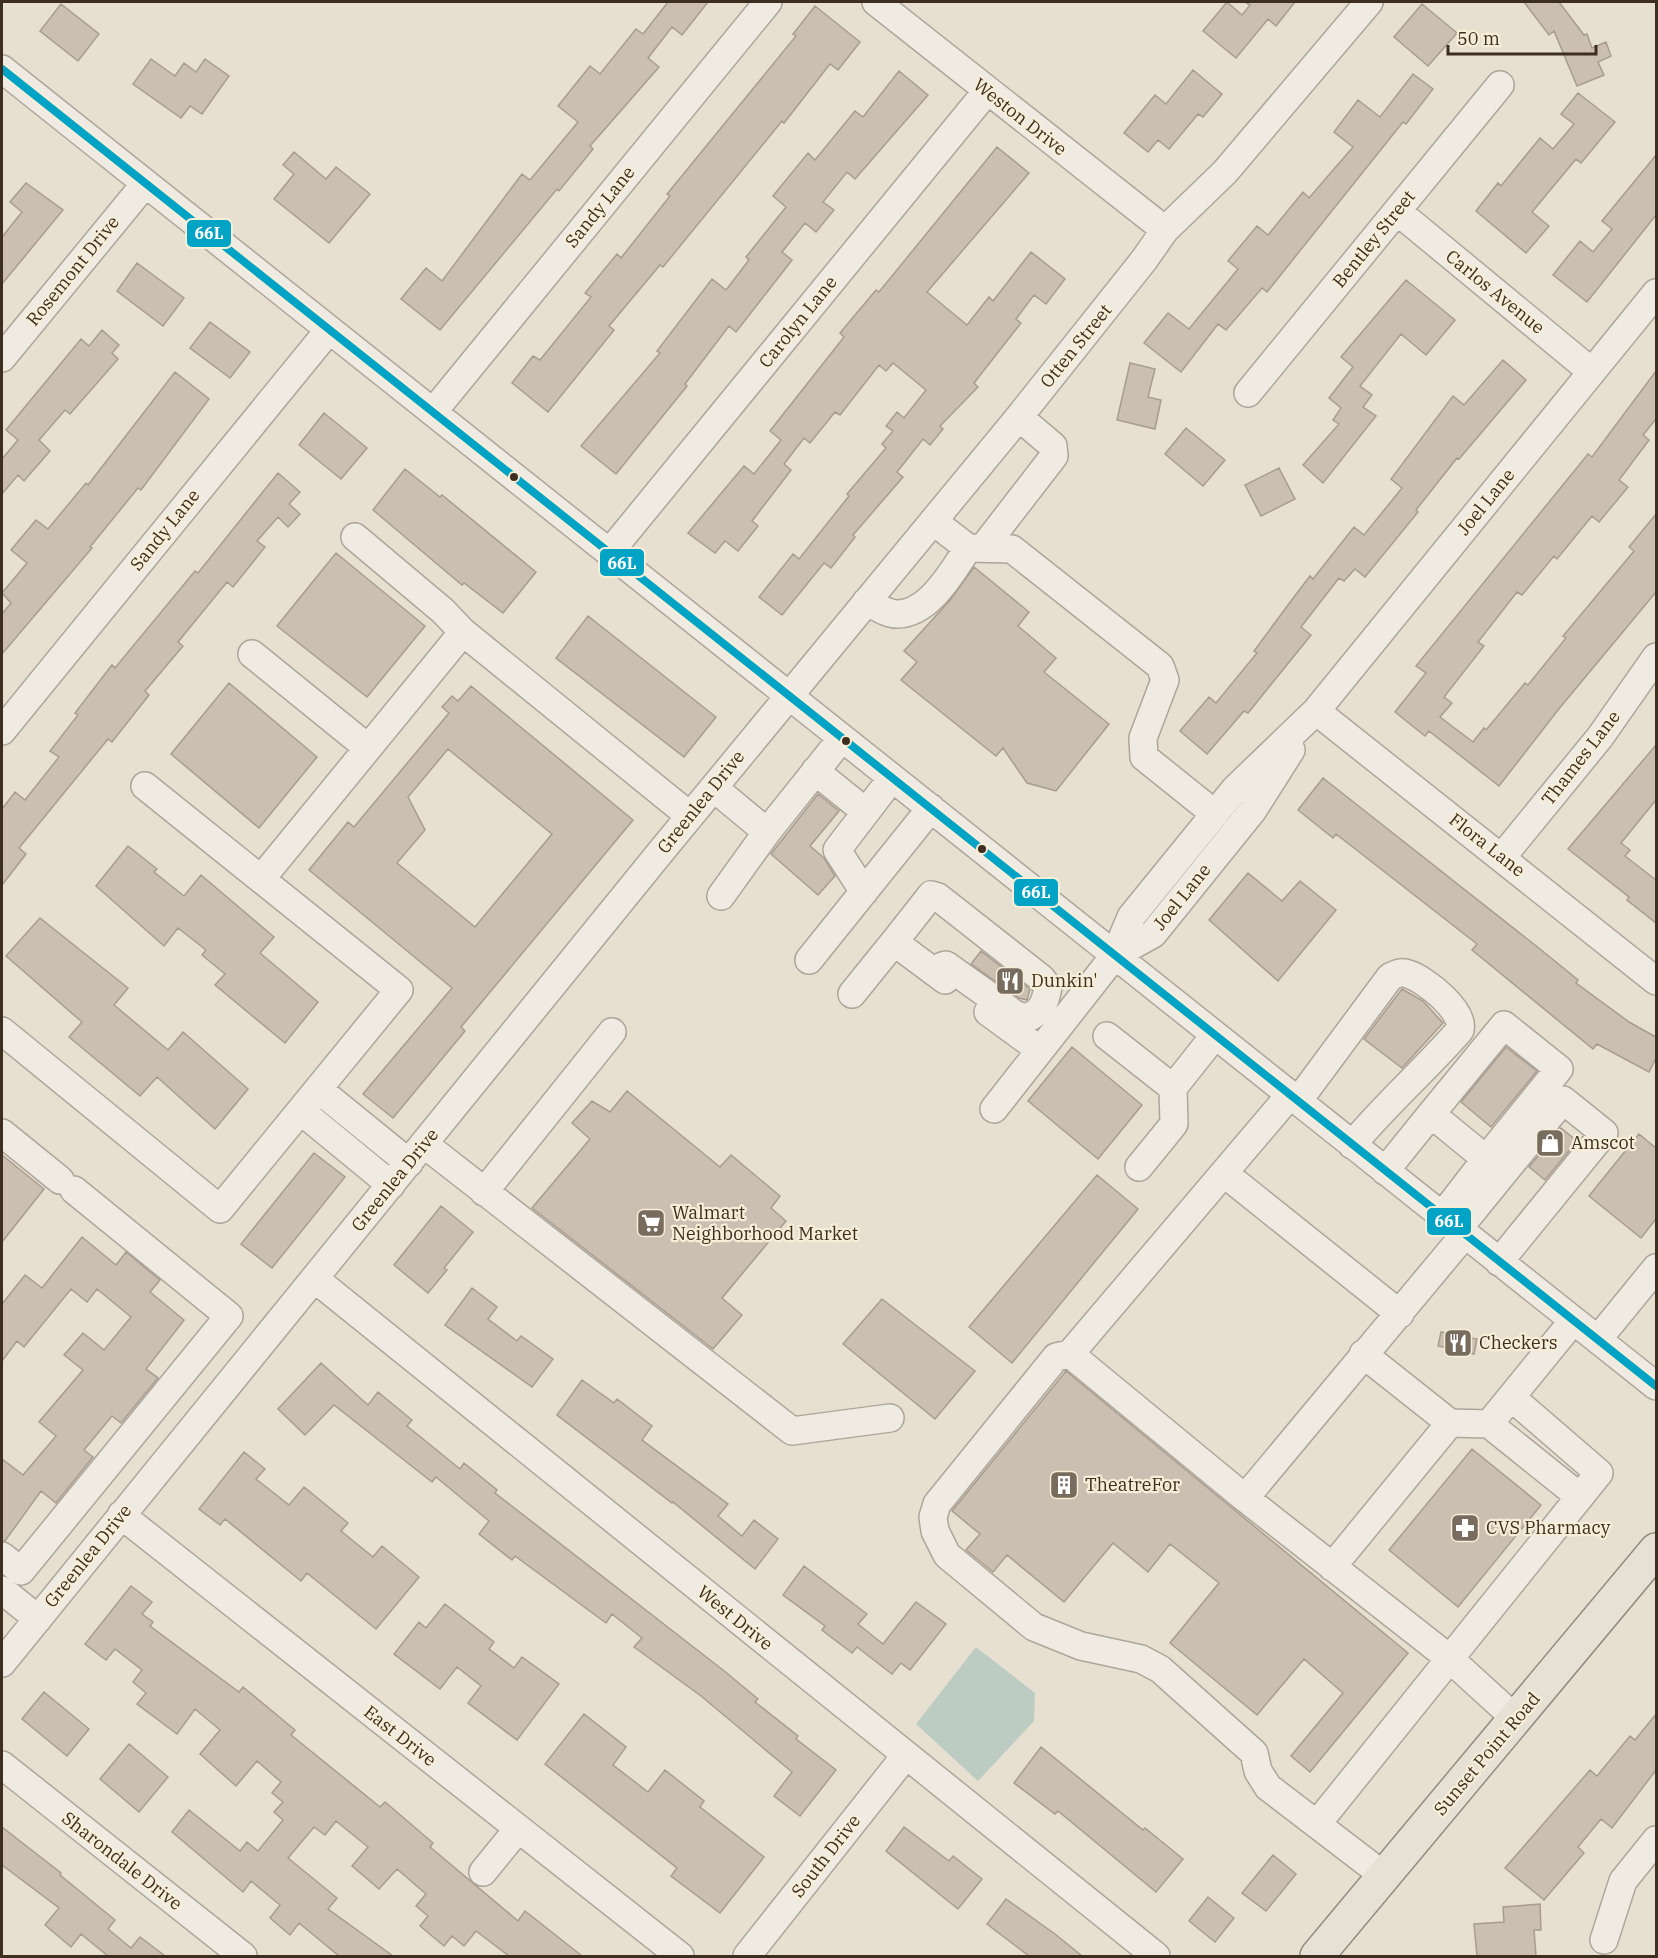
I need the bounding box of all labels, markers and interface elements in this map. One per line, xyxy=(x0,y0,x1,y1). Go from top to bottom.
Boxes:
scale bar xyxy=(1448,18,1596,56)
text: 50 m xyxy=(1457,27,1500,50)
street label: Weston Drive xyxy=(969,73,1072,160)
street label: Sandy Lane xyxy=(560,161,639,252)
street label: Bentley Street xyxy=(1327,185,1420,292)
street label: Rosemont Drive xyxy=(21,211,124,330)
line badge: 66L xyxy=(186,219,232,248)
text: 66L xyxy=(194,223,224,243)
street label: Carlos Avenue xyxy=(1441,245,1550,339)
street label: Carolyn Lane xyxy=(753,271,842,372)
street label: Otten Street xyxy=(1035,299,1116,392)
street label: Joel Lane xyxy=(1452,464,1519,540)
unlabelled marker xyxy=(508,471,520,483)
street label: Sandy Lane xyxy=(125,484,204,575)
line badge: 66L xyxy=(599,548,645,577)
text: 66L xyxy=(607,553,637,573)
street label: Thames Lane xyxy=(1536,706,1625,810)
unlabelled marker xyxy=(840,735,852,747)
street label: Greenlea Drive xyxy=(652,745,749,858)
street label: Flora Lane xyxy=(1445,808,1530,882)
unlabelled marker xyxy=(976,843,988,855)
street label: Joel Lane xyxy=(1148,859,1215,935)
line badge: 66L xyxy=(1013,878,1059,907)
text: 66L xyxy=(1021,882,1051,902)
restaurant icon: Dunkin' xyxy=(994,965,1026,997)
place label: Dunkin' xyxy=(1031,969,1098,992)
street label: Greenlea Drive xyxy=(346,1123,443,1236)
shop icon: Amscot xyxy=(1534,1127,1566,1159)
place label: Amscot xyxy=(1571,1131,1635,1154)
place label: Walmart Neighborhood Market xyxy=(672,1201,858,1245)
supermarket icon: Walmart Neighborhood Market xyxy=(635,1207,667,1239)
line badge: 66L xyxy=(1426,1207,1472,1236)
text: 66L xyxy=(1434,1211,1464,1231)
restaurant icon: Checkers xyxy=(1442,1327,1474,1359)
place label: Checkers xyxy=(1479,1331,1558,1354)
building icon: TheatreFor xyxy=(1048,1469,1080,1501)
place label: TheatreFor xyxy=(1085,1473,1180,1496)
street label: Greenlea Drive xyxy=(39,1499,136,1612)
pharmacy icon: CVS Pharmacy xyxy=(1449,1512,1481,1544)
place label: CVS Pharmacy xyxy=(1486,1516,1611,1539)
street label: West Drive xyxy=(693,1580,778,1655)
street label: Sunset Point Road xyxy=(1428,1687,1545,1820)
street label: East Drive xyxy=(359,1700,441,1771)
street label: Sharondale Drive xyxy=(57,1806,187,1915)
street label: South Drive xyxy=(786,1810,865,1902)

